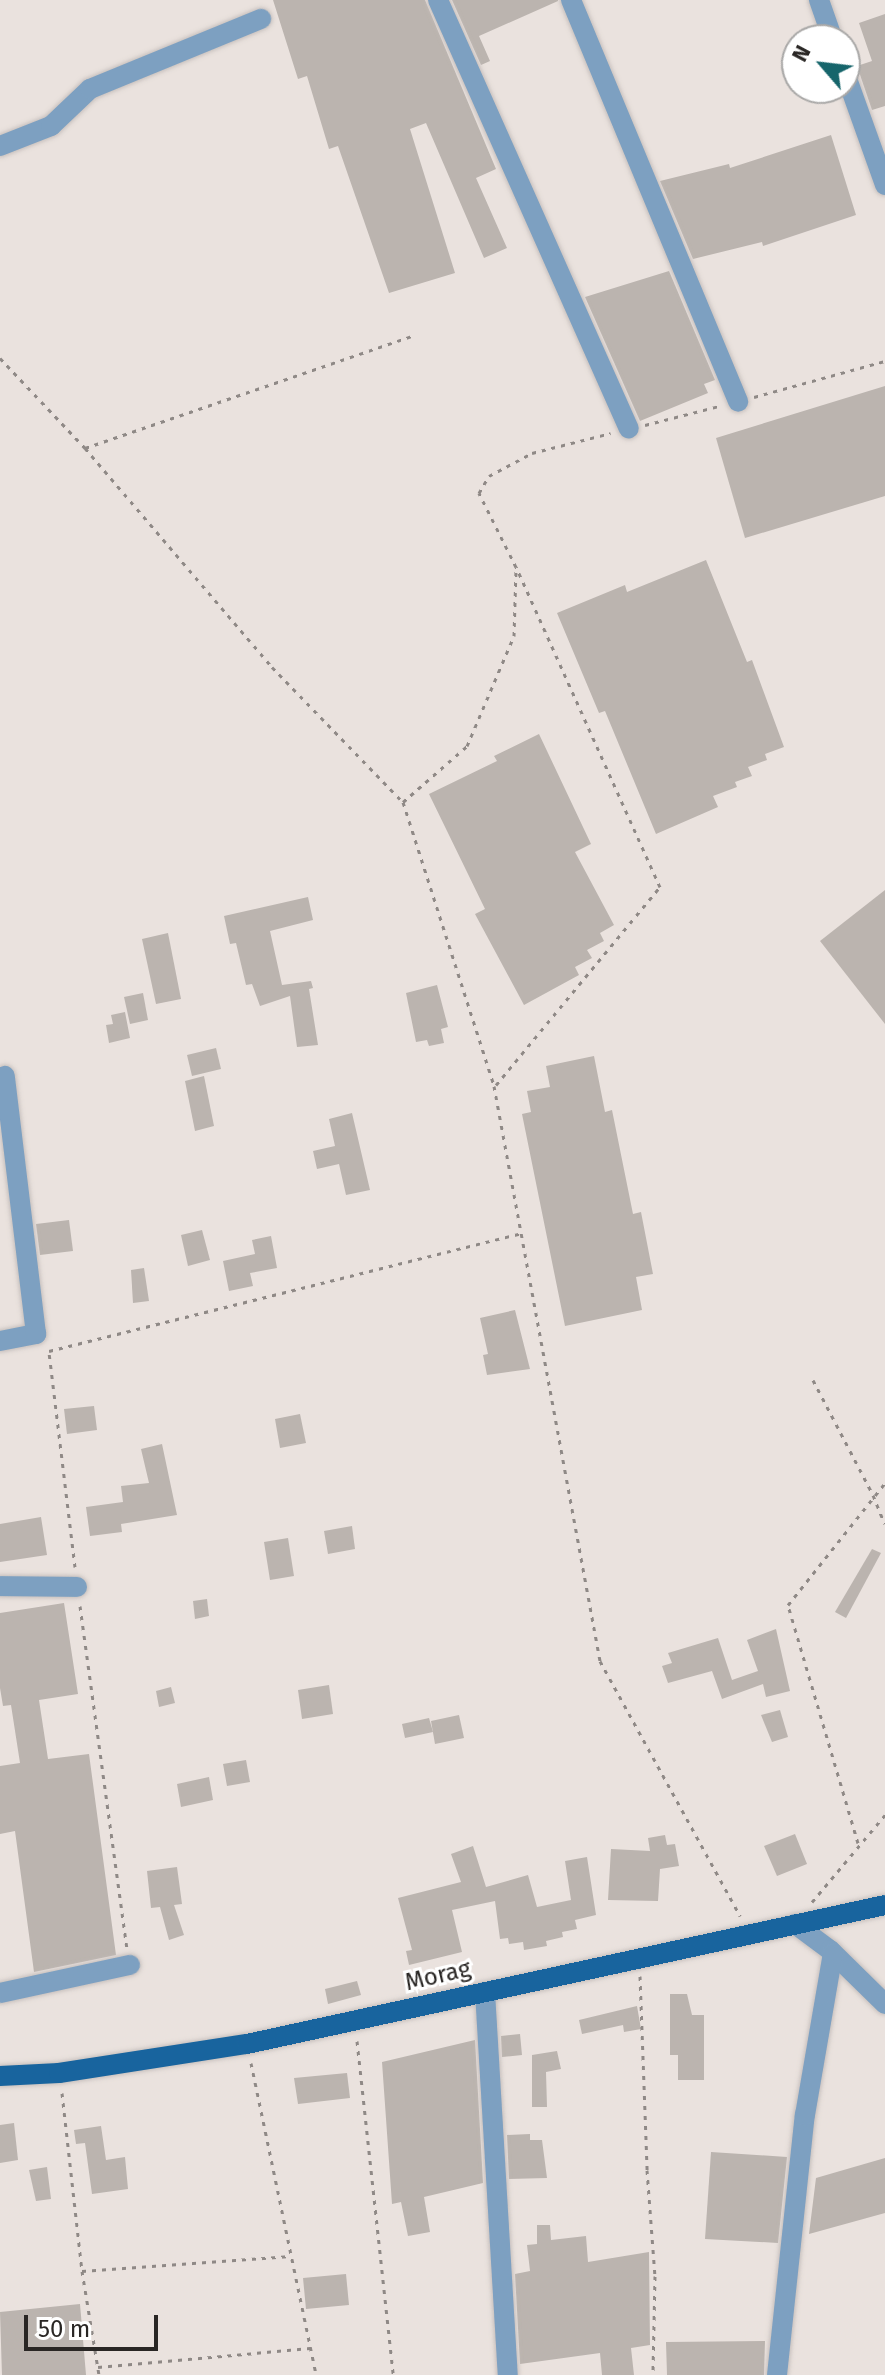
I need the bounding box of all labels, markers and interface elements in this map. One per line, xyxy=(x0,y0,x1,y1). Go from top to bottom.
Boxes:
north arrow xyxy=(781,24,861,104)
text: N xyxy=(786,41,816,66)
street label: Morag xyxy=(402,1954,474,1998)
scale bar xyxy=(28,2299,162,2349)
text: 50 m xyxy=(38,2315,90,2343)

